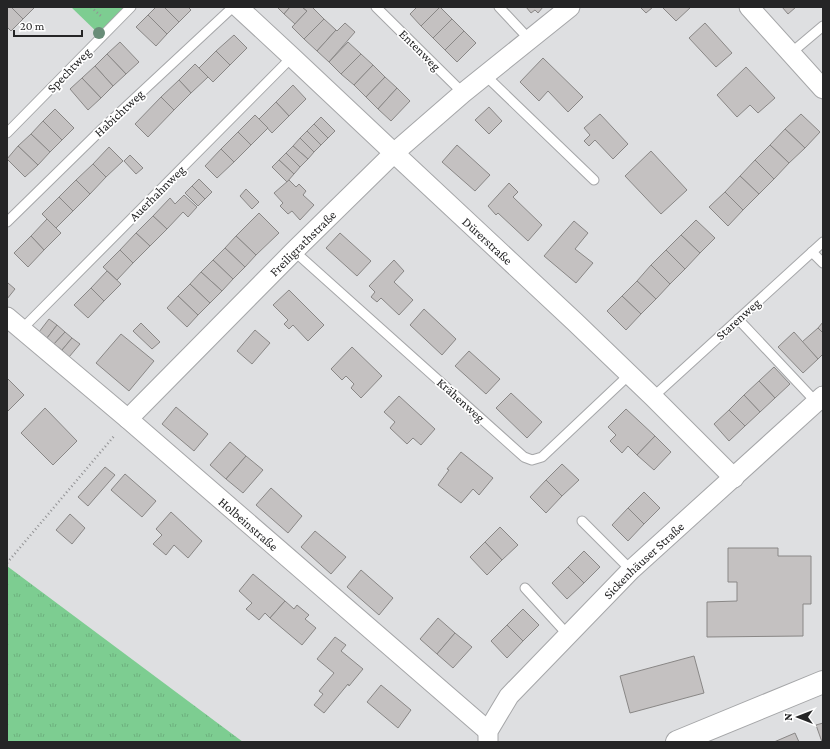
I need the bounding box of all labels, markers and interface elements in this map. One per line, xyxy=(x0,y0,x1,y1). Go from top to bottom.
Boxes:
scale bar xyxy=(14,12,82,38)
text: 20 m xyxy=(20,19,45,33)
street label: Entenweg xyxy=(396,26,444,74)
street label: Spechtweg xyxy=(44,44,95,96)
street label: Habichtweg xyxy=(91,86,148,140)
street label: Auerhahnweg xyxy=(126,161,189,224)
street label: Freiligrathstraße xyxy=(266,207,339,279)
street label: Dürerstraße xyxy=(460,214,516,268)
street label: Starenweg xyxy=(713,295,764,343)
street label: Krähenweg xyxy=(434,375,488,426)
street label: Holbeinstraße xyxy=(216,494,282,554)
street label: Sickenhäuser Straße xyxy=(600,518,687,602)
north arrow xyxy=(778,697,818,737)
text: N xyxy=(782,713,794,721)

